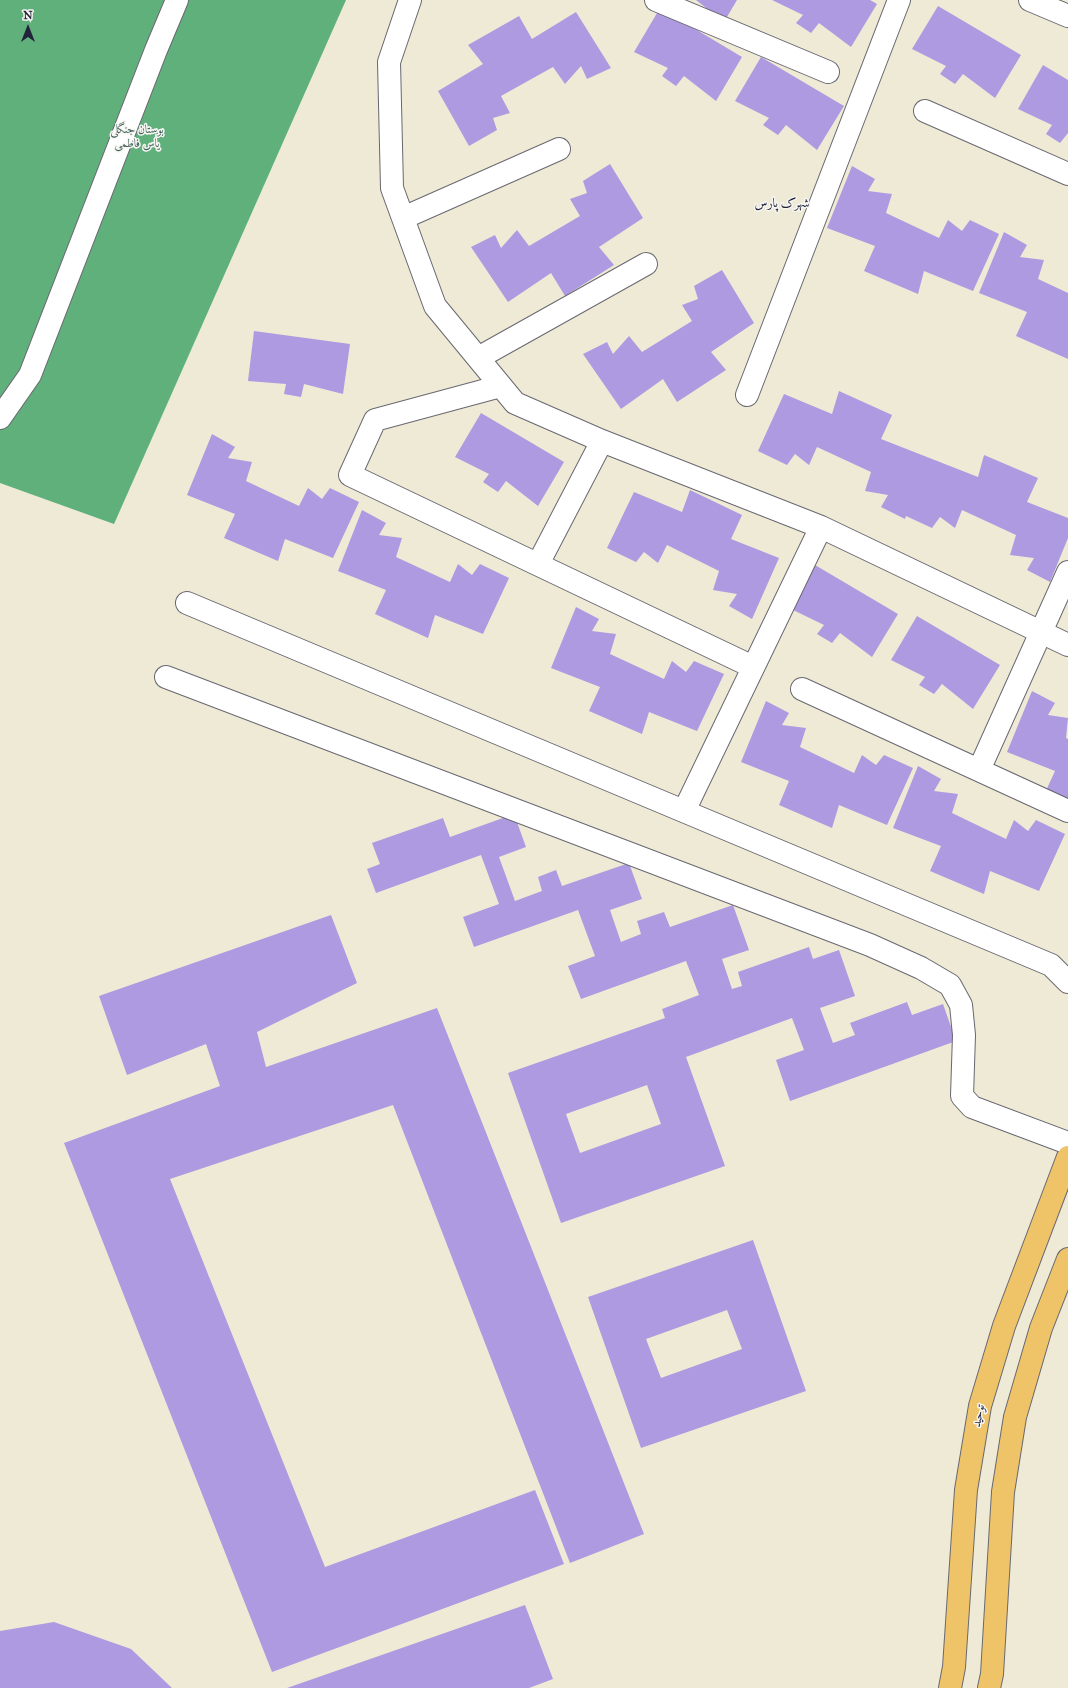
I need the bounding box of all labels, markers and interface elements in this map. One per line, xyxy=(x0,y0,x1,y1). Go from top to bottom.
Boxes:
north arrow xyxy=(8,8,48,48)
text: N xyxy=(23,9,33,22)
park label: بوستان جنگلی یاس فاطمی xyxy=(110,123,164,151)
district label: شهرک پارس xyxy=(755,196,809,212)
street label: توحید xyxy=(970,1403,988,1429)

